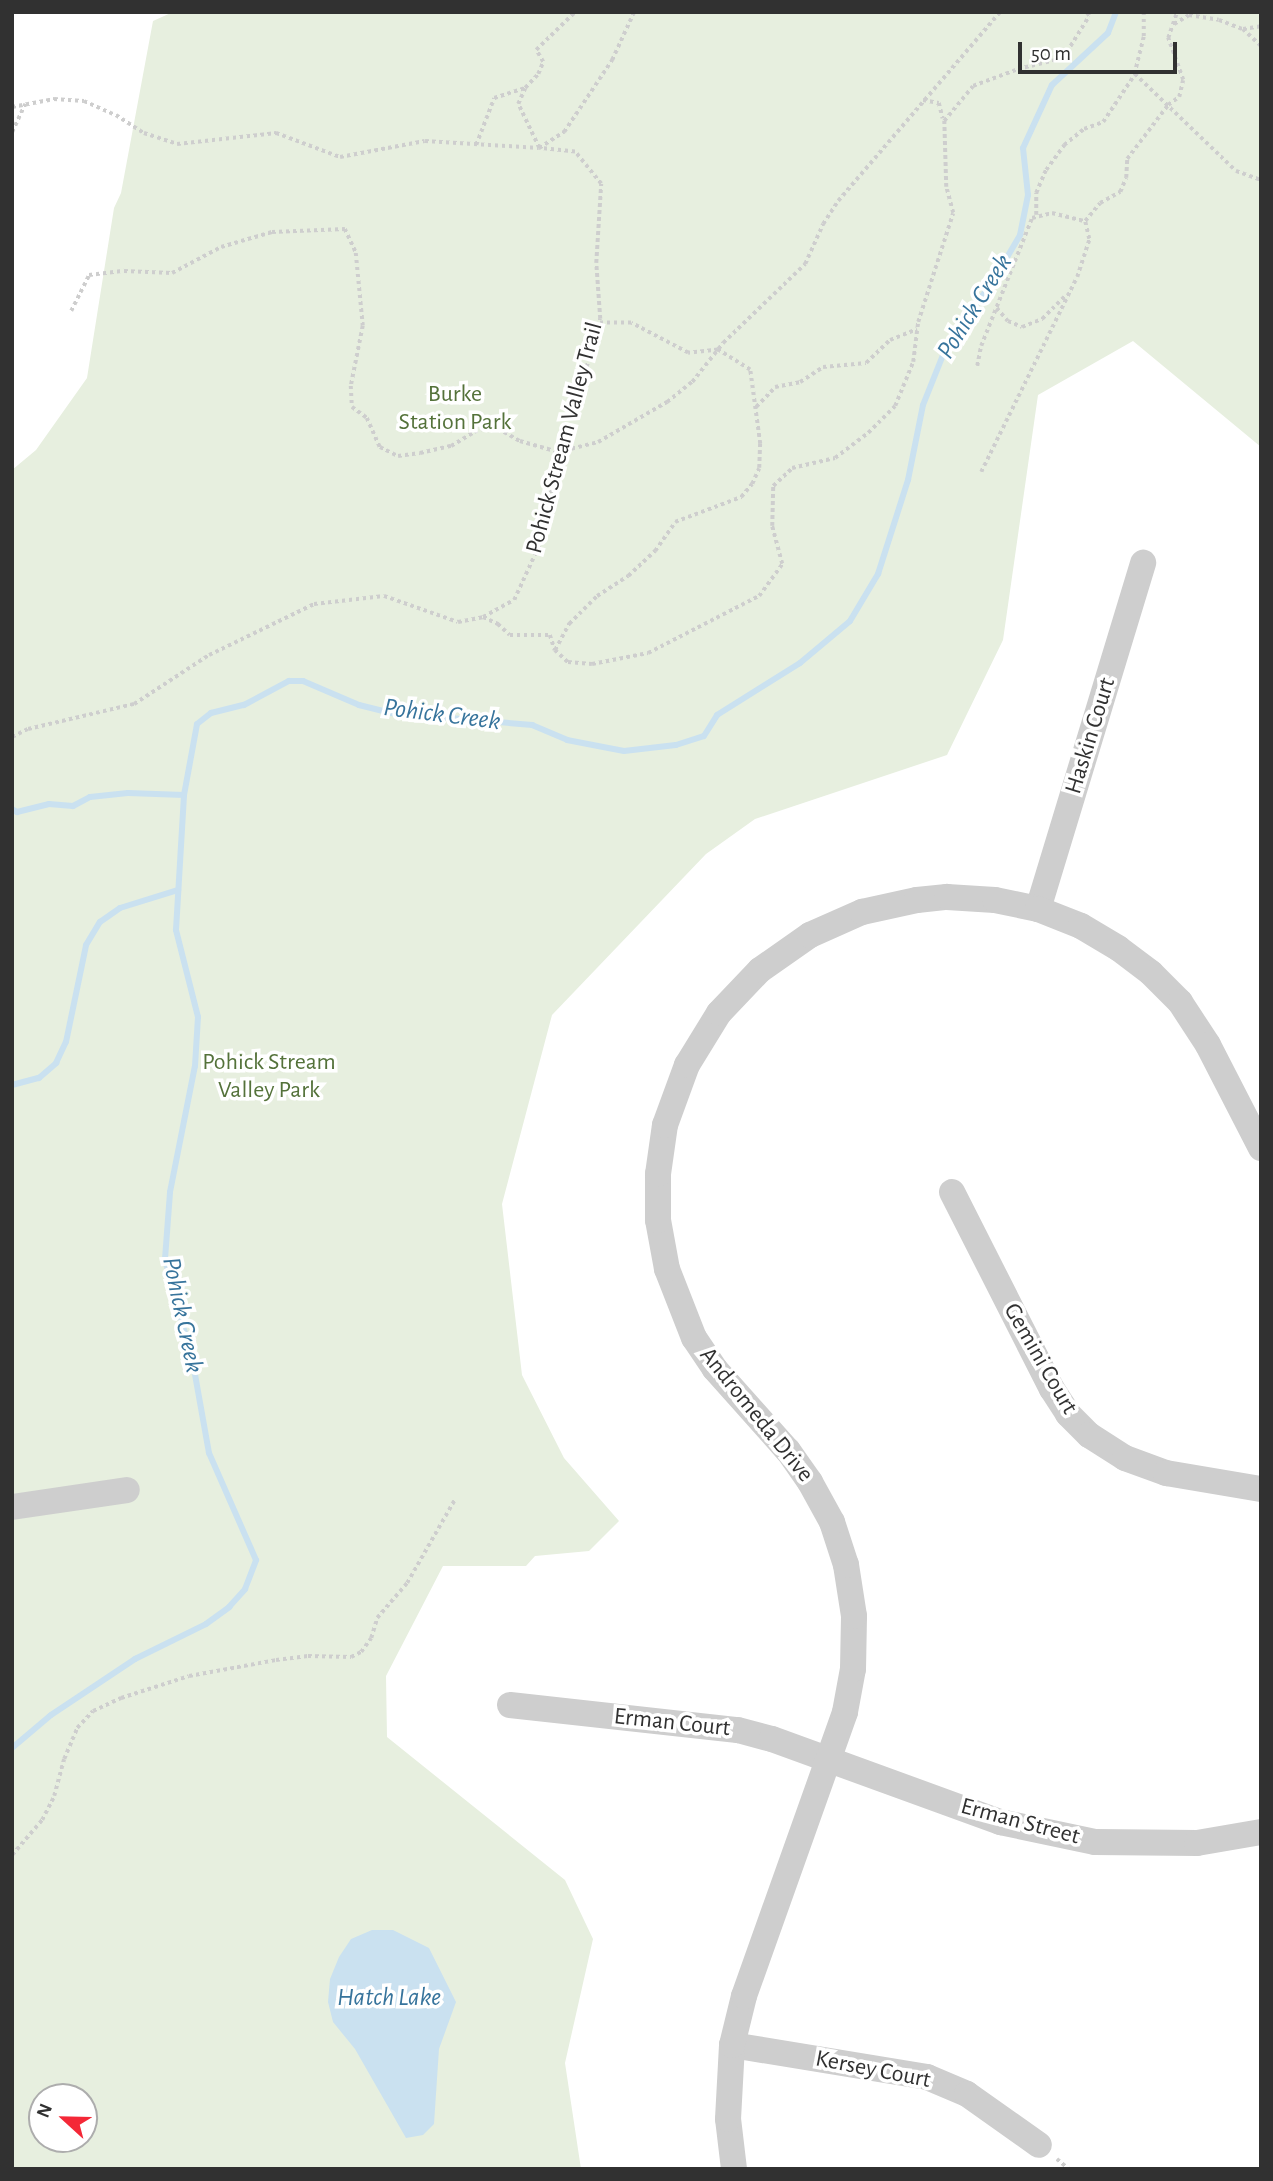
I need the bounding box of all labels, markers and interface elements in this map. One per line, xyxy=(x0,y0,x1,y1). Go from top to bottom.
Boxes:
scale bar xyxy=(1021,28,1180,72)
text: 50 m xyxy=(1031,43,1071,64)
water label: Pohick Creek xyxy=(931,249,1019,365)
street label: Pohick Stream Valley Trail xyxy=(520,319,610,557)
park label: Burke Station Park xyxy=(399,381,511,437)
street label: Haskin Court xyxy=(1060,674,1122,798)
water label: Pohick Creek xyxy=(382,692,502,738)
park label: Pohick Stream Valley Park xyxy=(202,1049,336,1105)
water label: Pohick Creek xyxy=(155,1254,209,1376)
street label: Gemini Court xyxy=(997,1298,1083,1420)
street label: Andromeda Drive xyxy=(693,1342,819,1488)
street label: Erman Court xyxy=(612,1703,732,1743)
street label: Erman Street xyxy=(957,1792,1083,1852)
water label: Hatch Lake xyxy=(337,1982,441,2014)
street label: Kersey Court xyxy=(813,2045,933,2095)
north arrow xyxy=(28,2083,98,2153)
text: N xyxy=(34,2101,56,2120)

